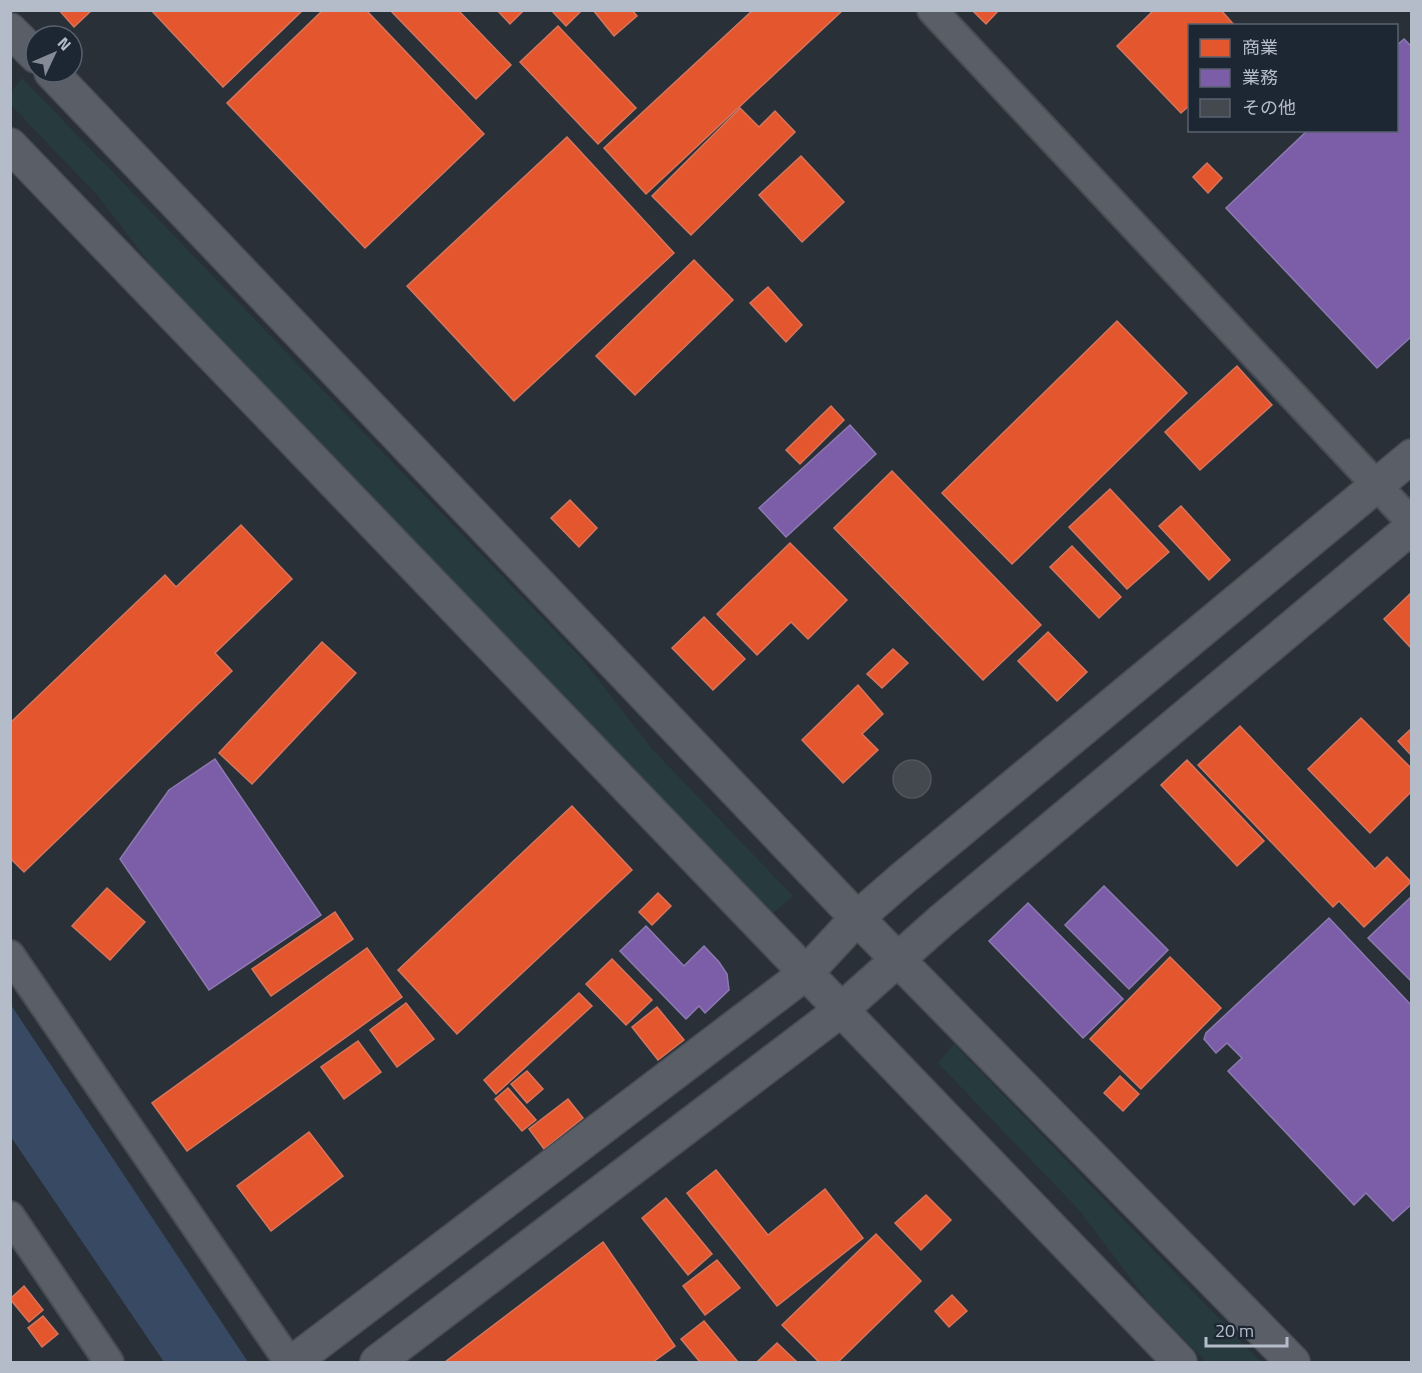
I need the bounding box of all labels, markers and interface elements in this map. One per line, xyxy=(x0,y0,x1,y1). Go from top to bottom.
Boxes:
north arrow xyxy=(24,24,84,84)
legend xyxy=(1188,24,1398,132)
text: N xyxy=(52,31,77,56)
text: 商業 xyxy=(1242,34,1278,61)
text: 業務 xyxy=(1242,64,1278,91)
text: その他 xyxy=(1242,94,1296,121)
scale bar xyxy=(1206,1310,1287,1348)
text: 20 m xyxy=(1215,1317,1254,1344)

